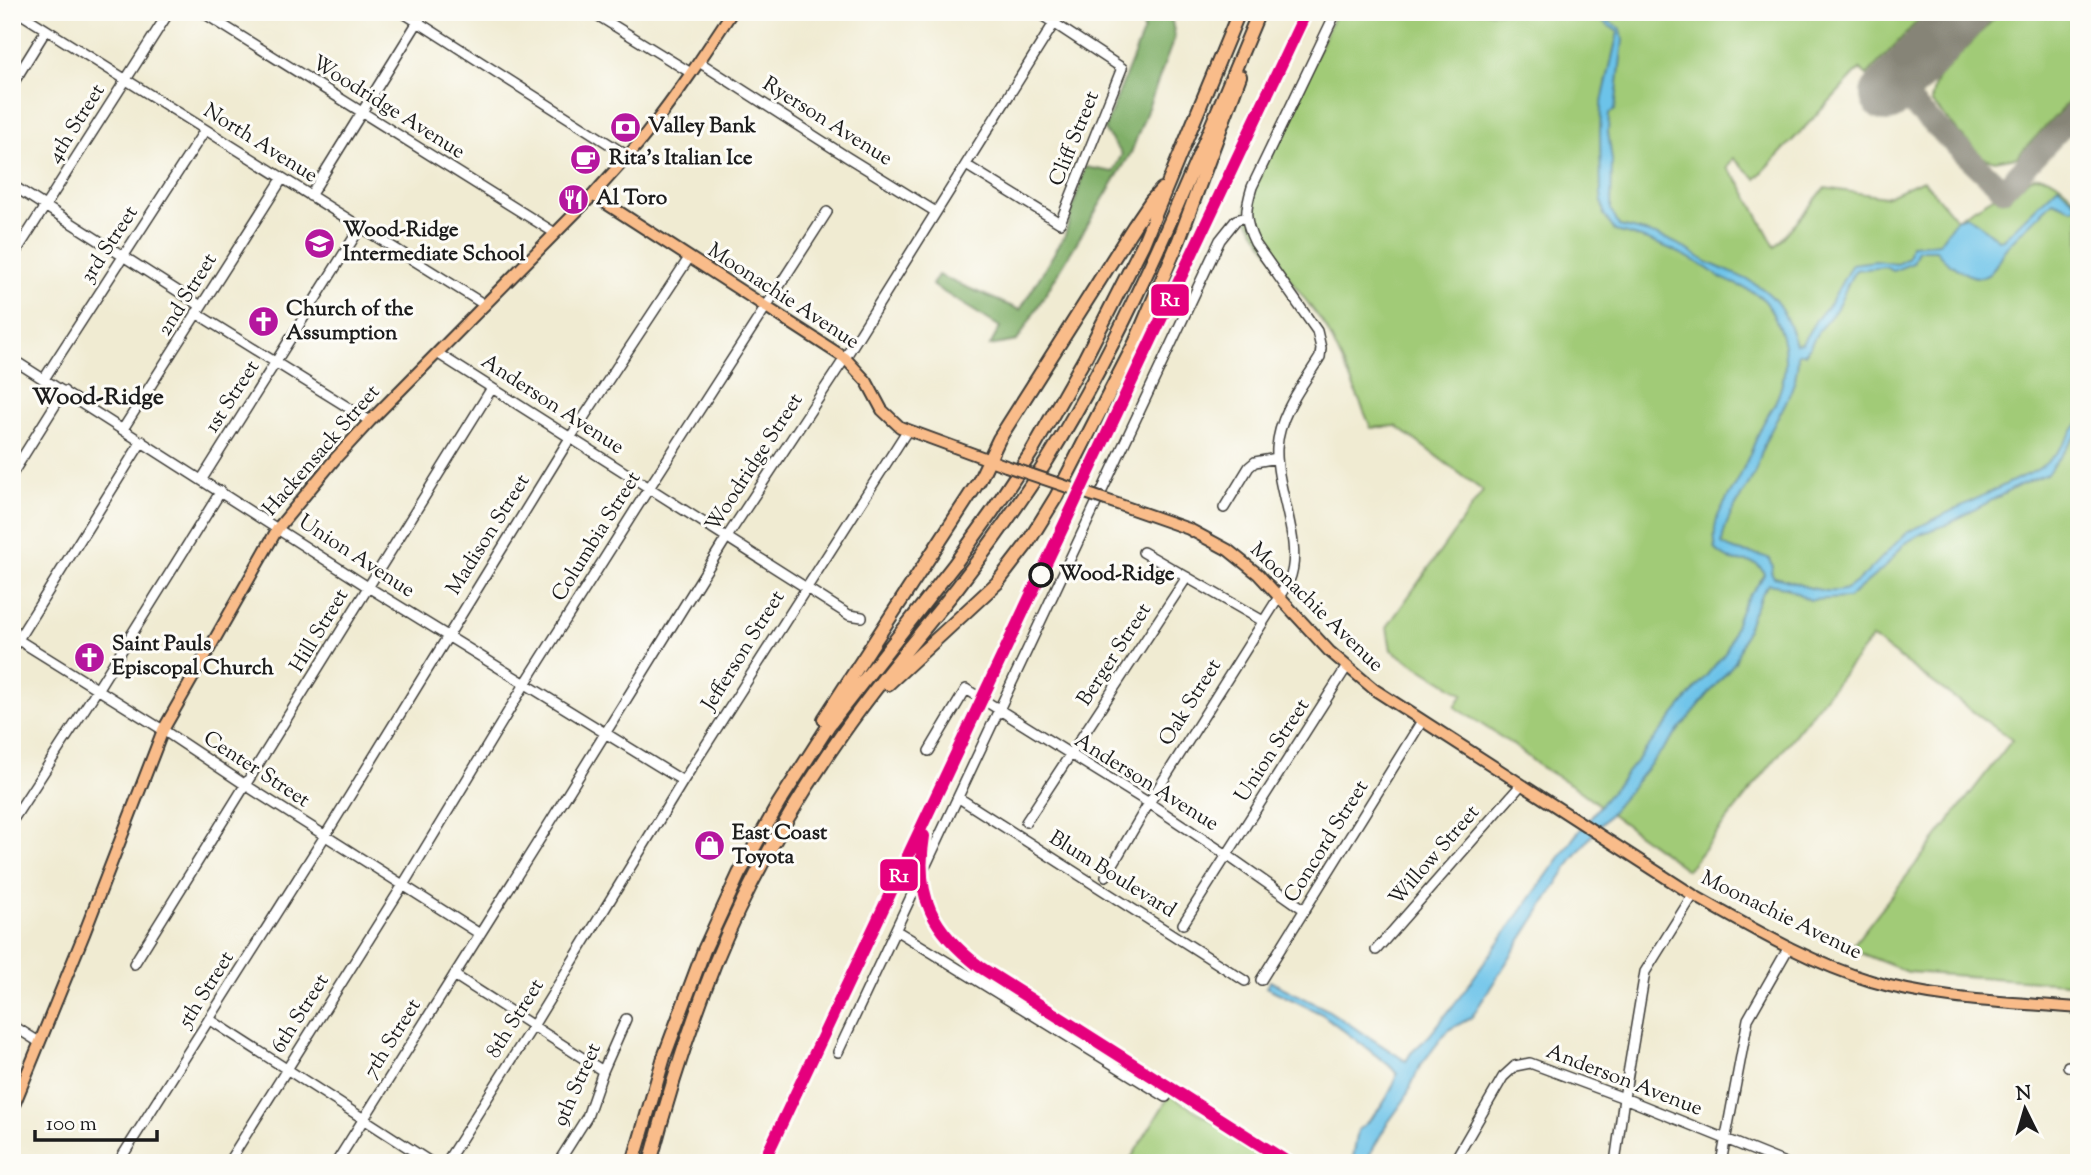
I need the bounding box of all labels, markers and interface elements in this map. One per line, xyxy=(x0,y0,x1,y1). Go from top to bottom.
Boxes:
street label: Woodridge Avenue xyxy=(305,49,471,167)
street label: Ryerson Avenue xyxy=(756,70,898,174)
street label: 4th Street xyxy=(41,78,113,170)
street label: Cliff Street xyxy=(1042,87,1108,191)
street label: North Avenue xyxy=(197,97,323,191)
bank icon: Valley Bank xyxy=(608,110,642,144)
place label: Valley Bank xyxy=(648,112,757,142)
cafe icon: Rita's Italian Ice xyxy=(569,142,603,176)
place label: Rita's Italian Ice xyxy=(609,144,753,174)
restaurant icon: Al Toro xyxy=(556,182,590,216)
place label: Al Toro xyxy=(596,184,668,214)
street label: 3rd Street xyxy=(74,200,146,290)
place label: Wood-Ridge Intermediate School xyxy=(343,216,526,270)
school or university icon: Wood-Ridge Intermediate School xyxy=(303,226,337,260)
street label: Moonachie Avenue xyxy=(701,237,865,357)
street label: 2nd Street xyxy=(151,248,225,342)
line badge: R1 xyxy=(1150,283,1190,317)
text: R1 xyxy=(1160,288,1181,315)
place label: Church of the Assumption xyxy=(286,295,414,349)
church icon: Church of the Assumption xyxy=(246,305,280,339)
street label: Anderson Avenue xyxy=(474,347,630,463)
street label: 1st Street xyxy=(198,355,268,439)
street label: Hackensack Street xyxy=(256,379,388,523)
district label: Wood-Ridge xyxy=(32,381,164,415)
street label: Woodridge Street xyxy=(699,388,811,538)
street label: Columbia Street xyxy=(545,466,649,608)
street label: Madison Street xyxy=(440,469,538,601)
street label: Union Avenue xyxy=(292,508,420,606)
street label: Moonachie Avenue xyxy=(1242,536,1390,680)
place label: Wood-Ridge xyxy=(1059,560,1175,590)
marker: Wood-Ridge xyxy=(1029,563,1053,587)
street label: Hill Street xyxy=(283,583,357,679)
street label: Jefferson Street xyxy=(695,585,793,718)
street label: Berger Street xyxy=(1070,598,1160,712)
place label: Saint Pauls Episcopal Church xyxy=(112,630,274,684)
church icon: Saint Pauls Episcopal Church xyxy=(72,640,106,674)
street label: Oak Street xyxy=(1152,654,1230,752)
street label: Union Street xyxy=(1228,693,1318,809)
street label: Center Street xyxy=(197,724,315,816)
street label: Anderson Avenue xyxy=(1068,726,1224,840)
street label: Concord Street xyxy=(1277,775,1377,909)
street label: Willow Street xyxy=(1383,799,1487,913)
place label: East Coast Toyota xyxy=(732,819,828,873)
street label: Blum Boulevard xyxy=(1043,824,1181,926)
shop icon: East Coast Toyota xyxy=(692,829,726,863)
line badge: R1 xyxy=(879,858,919,892)
text: R1 xyxy=(889,864,910,891)
street label: Moonachie Avenue xyxy=(1695,864,1867,968)
street label: 5th Street xyxy=(171,946,242,1035)
street label: 6th Street xyxy=(265,969,337,1059)
street label: 8th Street xyxy=(480,973,552,1065)
street label: 7th Street xyxy=(357,993,429,1085)
street label: Anderson Avenue xyxy=(1541,1037,1707,1125)
street label: 9th Street xyxy=(546,1039,610,1131)
north arrow xyxy=(1990,1074,2060,1144)
text: N xyxy=(2015,1080,2032,1109)
scale bar xyxy=(35,1098,158,1142)
text: 100 m xyxy=(46,1110,97,1140)

